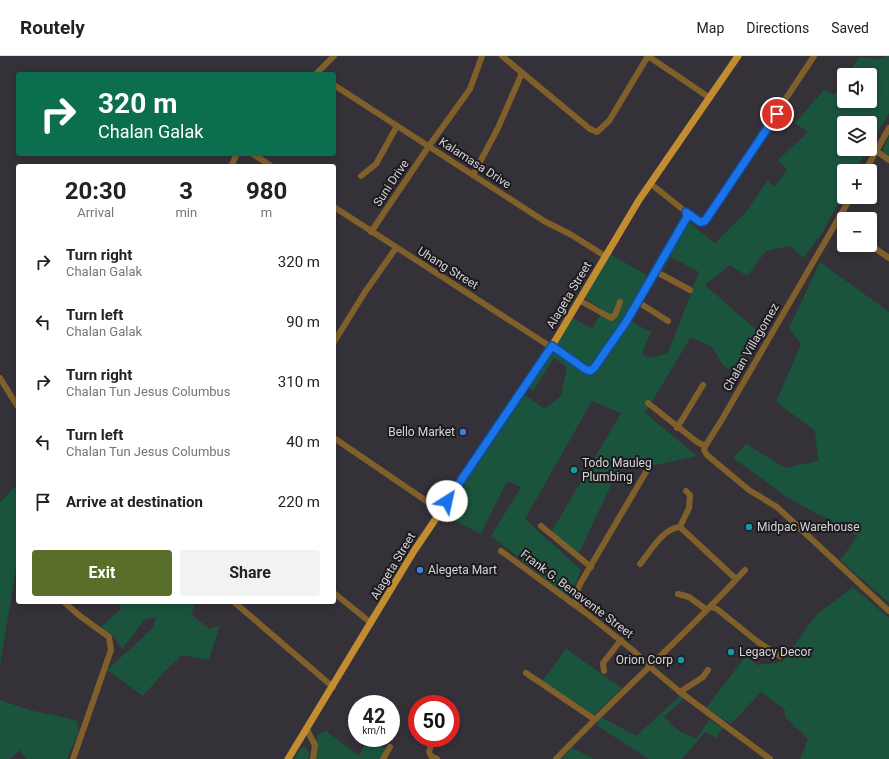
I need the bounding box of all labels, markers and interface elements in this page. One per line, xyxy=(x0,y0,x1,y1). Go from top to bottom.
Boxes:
text: Routely xyxy=(20,16,85,39)
text: Map xyxy=(697,20,724,36)
text: Directions xyxy=(746,20,809,36)
text: Saved xyxy=(831,20,869,36)
map controls xyxy=(837,68,877,252)
button: sound xyxy=(837,68,877,108)
text: 320 m xyxy=(98,87,177,120)
icon: right xyxy=(32,88,84,140)
pin xyxy=(760,97,794,131)
icon: arrive xyxy=(766,103,788,125)
button: layers xyxy=(837,116,877,156)
text: Chalan Galak xyxy=(98,121,203,142)
street label: Kalamasa Drive xyxy=(436,134,514,192)
street label: Suni Drive xyxy=(370,157,412,209)
button: + xyxy=(837,164,877,204)
text: 20:30 xyxy=(65,177,127,205)
text: 3 xyxy=(179,177,193,205)
text: 980 xyxy=(246,177,287,205)
text: Arrival xyxy=(77,205,114,220)
text: min xyxy=(175,205,197,220)
text: m xyxy=(261,205,272,220)
button: − xyxy=(837,212,877,252)
street label: Uhang Street xyxy=(415,244,481,292)
text: Turn right xyxy=(66,246,132,264)
icon: right xyxy=(32,251,54,273)
text: 320 m xyxy=(278,253,320,271)
street label: Alageta Street xyxy=(544,259,594,331)
text: Chalan Galak xyxy=(66,264,142,279)
street label: Chalan Villagomez xyxy=(720,300,782,394)
text: Turn left xyxy=(66,306,123,324)
icon: left xyxy=(32,311,54,333)
text: 90 m xyxy=(286,313,320,331)
text: Chalan Galak xyxy=(66,324,142,339)
text: Turn right xyxy=(66,366,132,384)
icon: right xyxy=(32,371,54,393)
text: 310 m xyxy=(278,373,320,391)
text: Chalan Tun Jesus Columbus xyxy=(66,384,230,399)
place label: Bello Market xyxy=(388,425,455,439)
text: Turn left xyxy=(66,426,123,444)
marker: Bello Market xyxy=(458,427,468,437)
icon: left xyxy=(32,431,54,453)
text: 40 m xyxy=(286,433,320,451)
text: Chalan Tun Jesus Columbus xyxy=(66,444,230,459)
place label: Todo Mauleg Plumbing xyxy=(582,456,652,484)
marker: Todo Mauleg Plumbing xyxy=(569,465,579,475)
position arrow xyxy=(426,480,468,522)
icon: arrive xyxy=(32,491,54,513)
text: Arrive at destination xyxy=(66,493,203,511)
text: 220 m xyxy=(278,493,320,511)
place label: Midpac Warehouse xyxy=(757,520,860,534)
marker: Midpac Warehouse xyxy=(744,522,754,532)
street label: Alageta Street xyxy=(368,530,418,602)
street label: Frank G. Benavente Street xyxy=(518,547,636,641)
button: Exit xyxy=(32,550,172,596)
button: Share xyxy=(180,550,320,596)
place label: Alegeta Mart xyxy=(428,563,497,577)
marker: Alegeta Mart xyxy=(415,565,425,575)
place label: Legacy Decor xyxy=(739,645,811,659)
marker: Legacy Decor xyxy=(726,647,736,657)
place label: Orion Corp xyxy=(616,653,673,667)
marker: Orion Corp xyxy=(676,655,686,665)
speed limit sign: 50 xyxy=(408,695,460,747)
text: 42 xyxy=(363,704,385,728)
text: km/h xyxy=(362,725,386,736)

